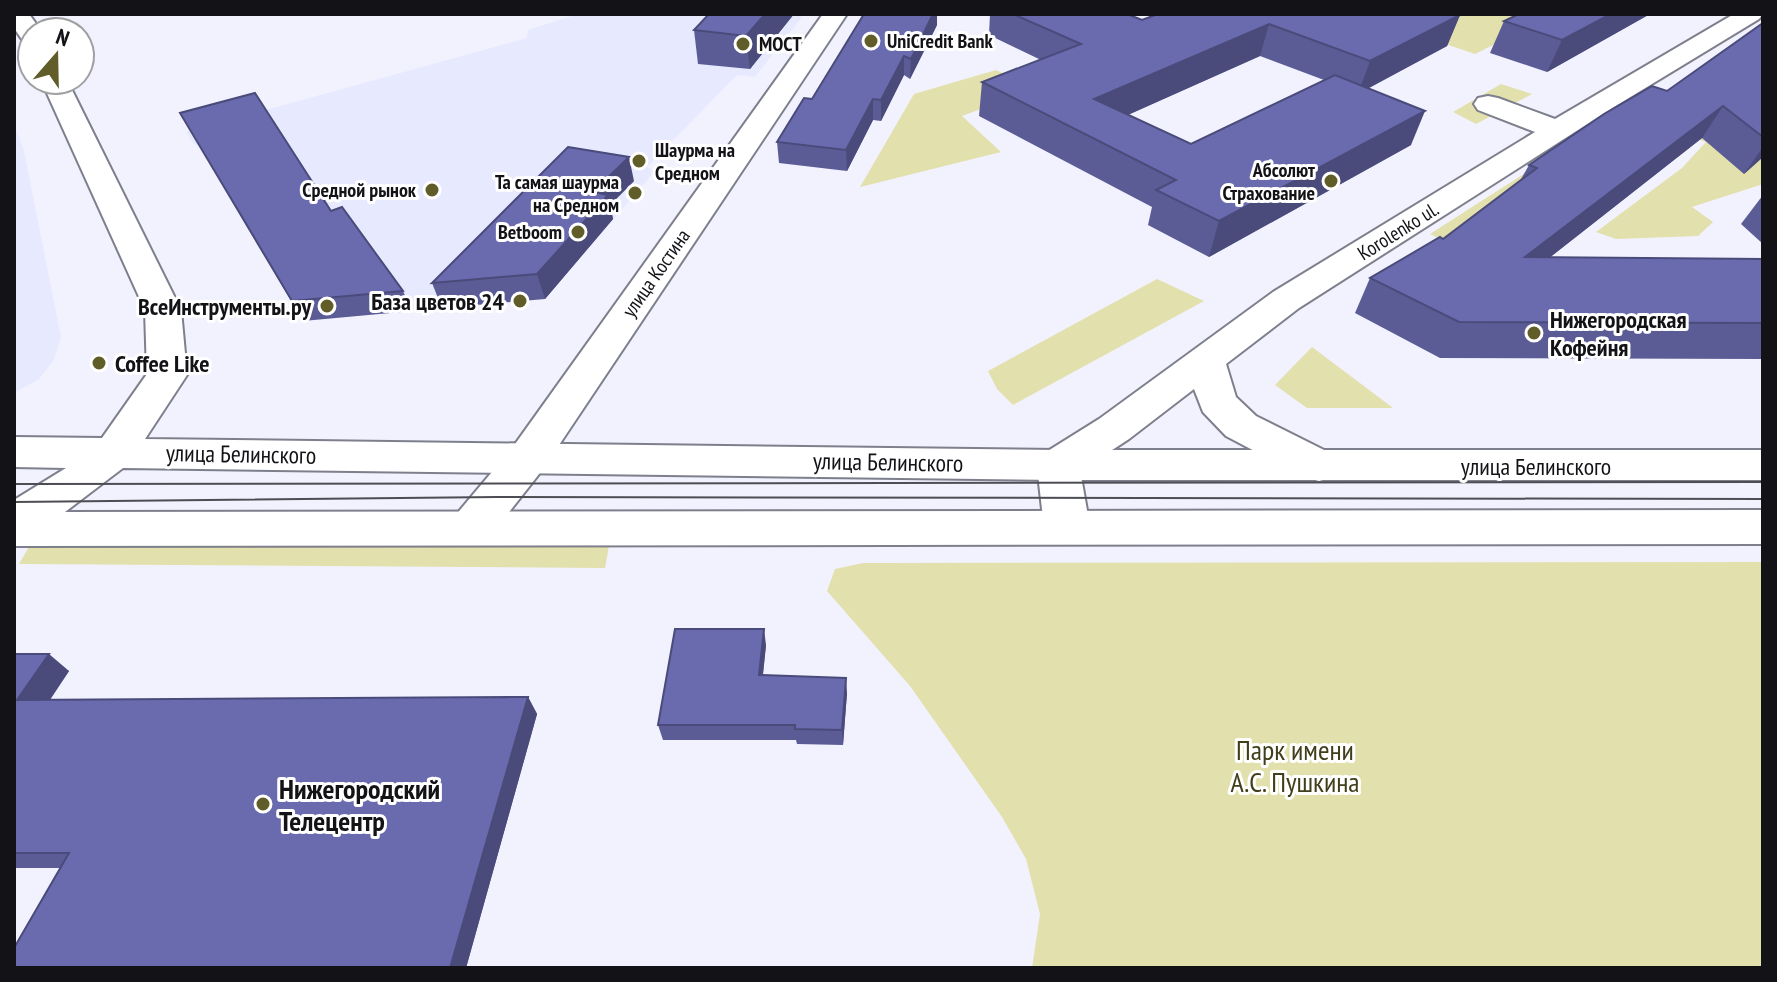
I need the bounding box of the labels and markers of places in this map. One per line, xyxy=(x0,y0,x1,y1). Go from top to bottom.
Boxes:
place label: UniCredit Bank xyxy=(887,28,994,54)
place label: МОСТ xyxy=(759,31,802,57)
marker: UniCredit Bank xyxy=(862,32,880,50)
marker: МОСТ xyxy=(734,35,752,53)
place label: Шаурма на Средном xyxy=(655,137,735,186)
marker: Шаурма на Средном xyxy=(630,152,648,170)
place label: Абсолют Страхование xyxy=(1222,157,1315,206)
place label: Та самая шаурма на Средном xyxy=(495,169,619,218)
marker: Абсолют Страхование xyxy=(1322,172,1340,190)
place label: Средной рынок xyxy=(302,177,417,203)
marker: Средной рынок xyxy=(423,181,441,199)
marker: Та самая шаурма на Средном xyxy=(626,184,644,202)
place label: Betboom xyxy=(498,219,562,245)
marker: Betboom xyxy=(569,223,587,241)
place label: База цветов 24 xyxy=(371,286,505,317)
place label: ВсеИнструменты.ру xyxy=(138,291,311,322)
marker: База цветов 24 xyxy=(511,292,529,310)
marker: ВсеИнструменты.ру xyxy=(318,297,336,315)
place label: Нижегородская Кофейня xyxy=(1550,304,1687,363)
marker: Нижегородская Кофейня xyxy=(1525,324,1543,342)
place label: Coffee Like xyxy=(115,348,210,379)
marker: Coffee Like xyxy=(90,354,108,372)
place label: Нижегородский Телецентр xyxy=(279,770,440,839)
marker: Нижегородский Телецентр xyxy=(254,795,272,813)

